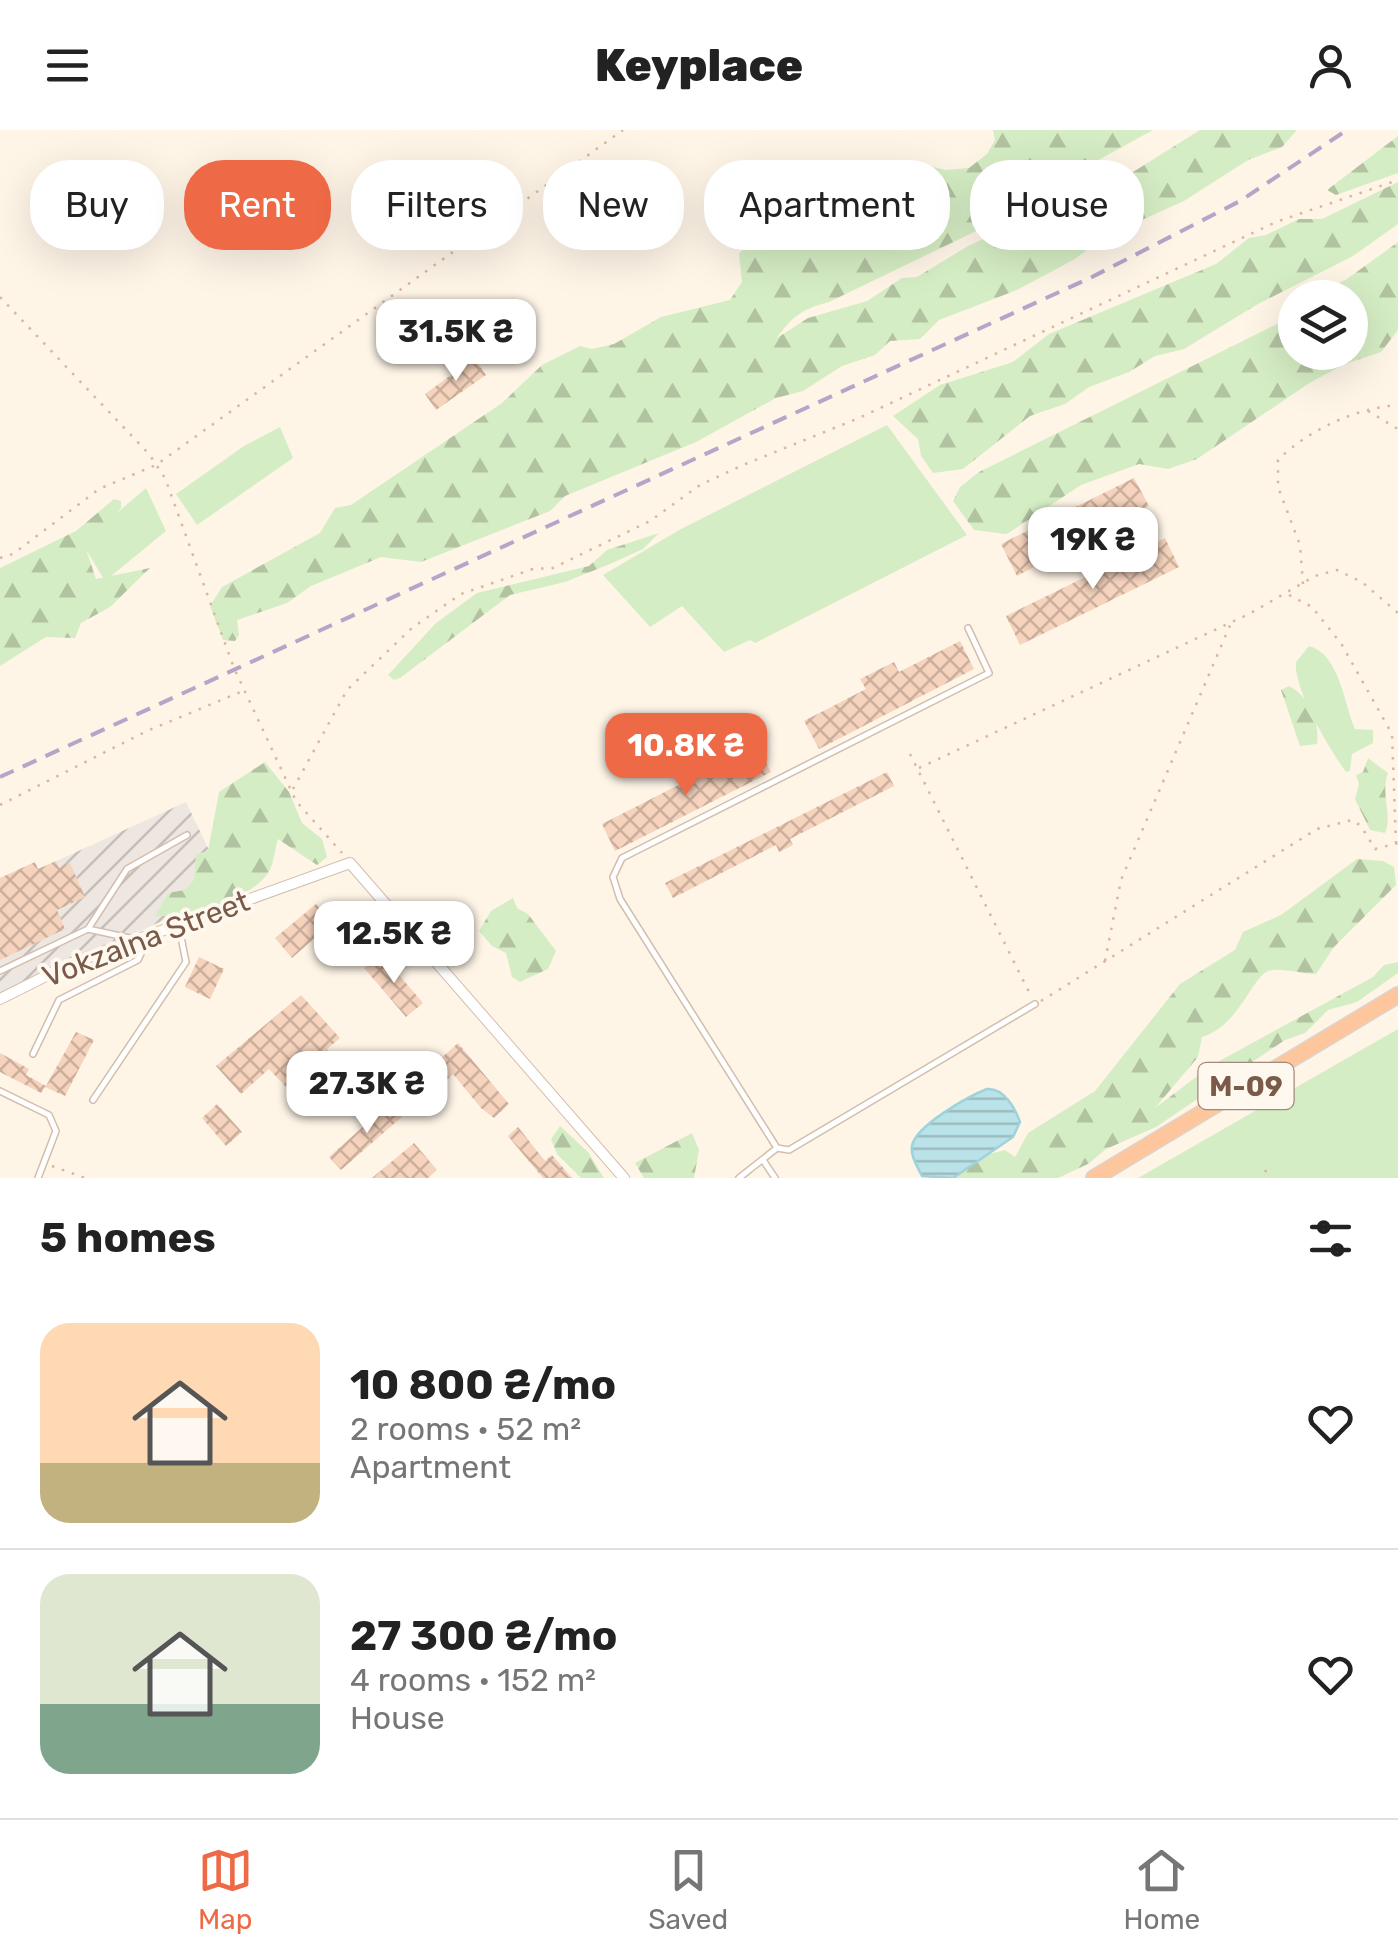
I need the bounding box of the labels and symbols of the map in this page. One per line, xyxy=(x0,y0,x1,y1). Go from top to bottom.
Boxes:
pin: 31.5K ₴ xyxy=(364,299,548,384)
pin: 19K ₴ xyxy=(1023,507,1163,592)
pin: 10.8K ₴ xyxy=(594,713,778,798)
street label: Vokzalna Street xyxy=(37,883,255,995)
pin: 12.5K ₴ xyxy=(302,901,486,986)
pin: 27.3K ₴ xyxy=(275,1051,459,1136)
road number: М-09 xyxy=(1198,1063,1294,1109)

